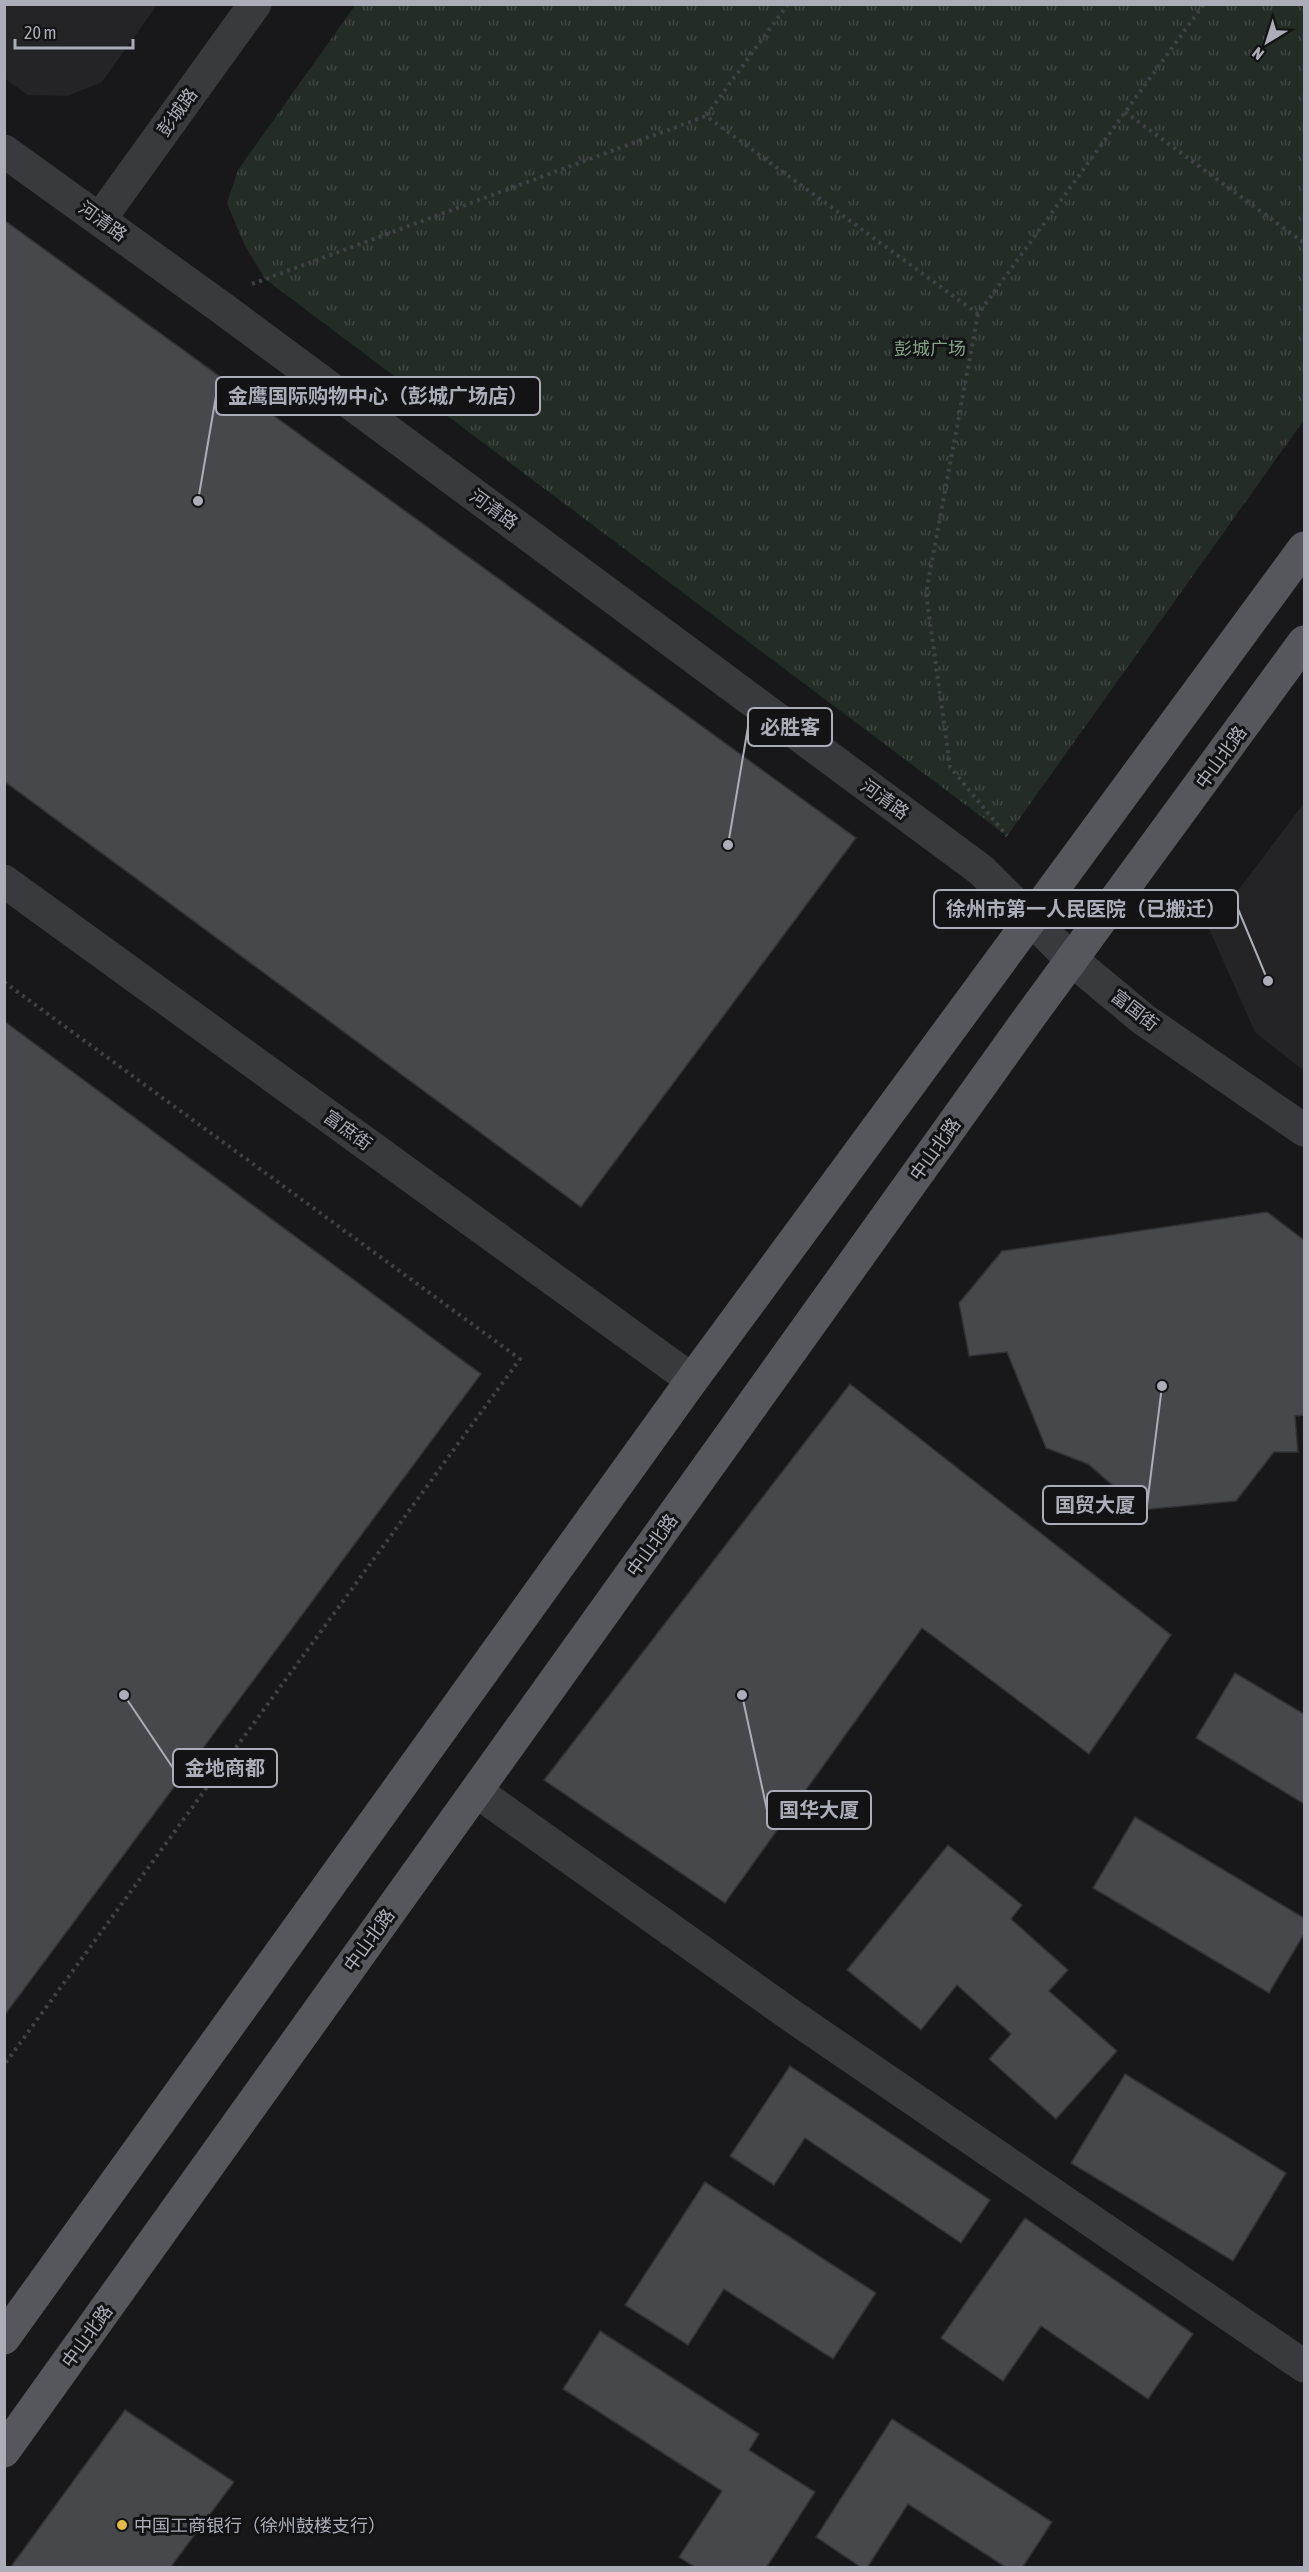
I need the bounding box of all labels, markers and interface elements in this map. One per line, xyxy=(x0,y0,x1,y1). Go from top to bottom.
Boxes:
scale bar xyxy=(15,12,134,50)
north arrow xyxy=(1237,12,1297,72)
text: 20 m xyxy=(24,22,56,43)
text: N xyxy=(1248,44,1267,64)
street label: 彭城路 xyxy=(153,84,201,140)
street label: 河清路 xyxy=(75,197,131,245)
park label: 彭城广场 xyxy=(894,338,966,359)
callout: 金鹰国际购物中心（彭城广场店） xyxy=(216,377,540,415)
text: 金鹰国际购物中心（彭城广场店） xyxy=(228,384,528,407)
street label: 河清路 xyxy=(466,485,522,533)
callout: 必胜客 xyxy=(748,708,832,746)
text: 必胜客 xyxy=(760,715,820,738)
street label: 中山北路 xyxy=(1191,722,1251,792)
street label: 河清路 xyxy=(857,775,913,823)
callout: 徐州市第一人民医院（已搬迁） xyxy=(934,890,1238,928)
text: 徐州市第一人民医院（已搬迁） xyxy=(946,897,1226,920)
street label: 富国街 xyxy=(1107,985,1163,1035)
street label: 富庶街 xyxy=(320,1106,376,1154)
street label: 中山北路 xyxy=(905,1114,965,1184)
callout: 国贸大厦 xyxy=(1043,1486,1147,1524)
text: 国贸大厦 xyxy=(1055,1493,1135,1516)
street label: 中山北路 xyxy=(622,1510,682,1580)
callout: 金地商都 xyxy=(173,1749,277,1787)
text: 金地商都 xyxy=(185,1756,265,1779)
callout: 国华大厦 xyxy=(767,1791,871,1829)
text: 国华大厦 xyxy=(779,1798,859,1821)
street label: 中山北路 xyxy=(339,1905,399,1975)
street label: 中山北路 xyxy=(57,2301,117,2371)
place label: 中国工商银行（徐州鼓楼支行） xyxy=(134,2515,386,2536)
marker: 中国工商银行（徐州鼓楼支行） xyxy=(115,2518,129,2532)

